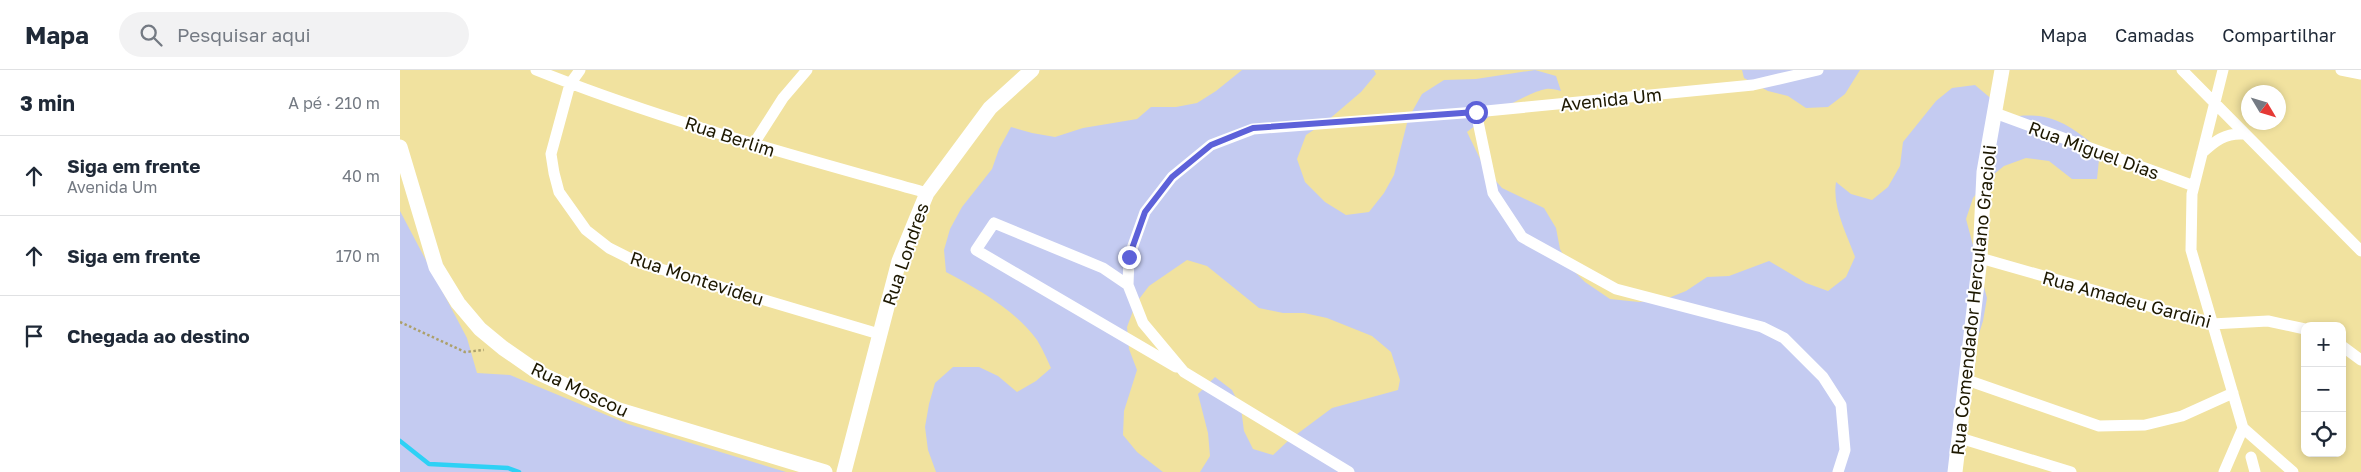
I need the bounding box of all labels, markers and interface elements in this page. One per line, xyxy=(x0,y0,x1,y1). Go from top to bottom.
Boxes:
search box xyxy=(119,12,469,57)
text: Mapa xyxy=(25,20,89,49)
icon: search xyxy=(137,21,165,49)
text: Pesquisar aqui xyxy=(177,23,311,46)
text: Mapa xyxy=(2040,24,2087,46)
text: Camadas xyxy=(2115,24,2194,46)
text: Compartilhar xyxy=(2222,24,2336,46)
street label: Avenida Um xyxy=(1559,83,1663,115)
north arrow xyxy=(2241,85,2286,130)
text: 3 min xyxy=(20,90,75,116)
text: A pé · 210 m xyxy=(288,93,380,113)
route start xyxy=(1465,101,1488,124)
street label: Rua Berlim xyxy=(682,111,778,161)
street label: Rua Miguel Dias xyxy=(2026,116,2162,184)
street label: Rua Comendador Herculano Gracioli xyxy=(1946,144,2000,456)
text: Siga em frente xyxy=(67,154,201,177)
icon: ahead xyxy=(20,162,48,190)
text: 40 m xyxy=(342,166,380,186)
text: Avenida Um xyxy=(67,177,158,197)
street label: Rua Londres xyxy=(877,200,933,308)
icon: ahead xyxy=(20,242,48,270)
text: Siga em frente xyxy=(67,244,201,267)
text: 170 m xyxy=(336,246,380,266)
street label: Rua Montevideu xyxy=(627,246,767,310)
route end xyxy=(1118,246,1141,269)
street label: Rua Amadeu Gardini xyxy=(2040,266,2214,332)
icon: arrive xyxy=(20,322,48,350)
map controls xyxy=(2301,322,2346,457)
button: + xyxy=(2301,322,2346,367)
text: Chegada ao destino xyxy=(67,324,250,347)
street label: Rua Moscou xyxy=(528,357,632,421)
button: − xyxy=(2301,367,2346,412)
button: locate xyxy=(2301,412,2346,457)

